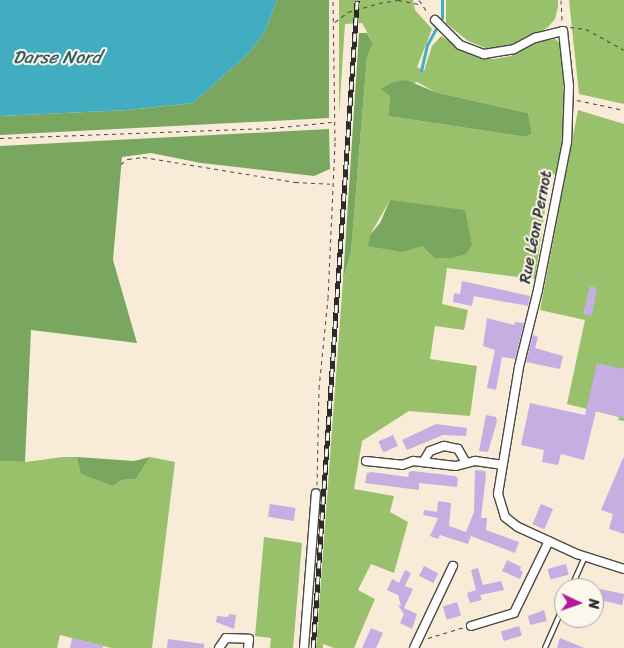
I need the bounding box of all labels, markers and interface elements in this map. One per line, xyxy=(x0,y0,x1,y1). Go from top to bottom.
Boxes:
water label: Darse Nord xyxy=(13,46,101,68)
street label: Rue Léon Pernot xyxy=(516,169,556,285)
north arrow xyxy=(554,578,604,628)
text: N xyxy=(581,598,606,609)

